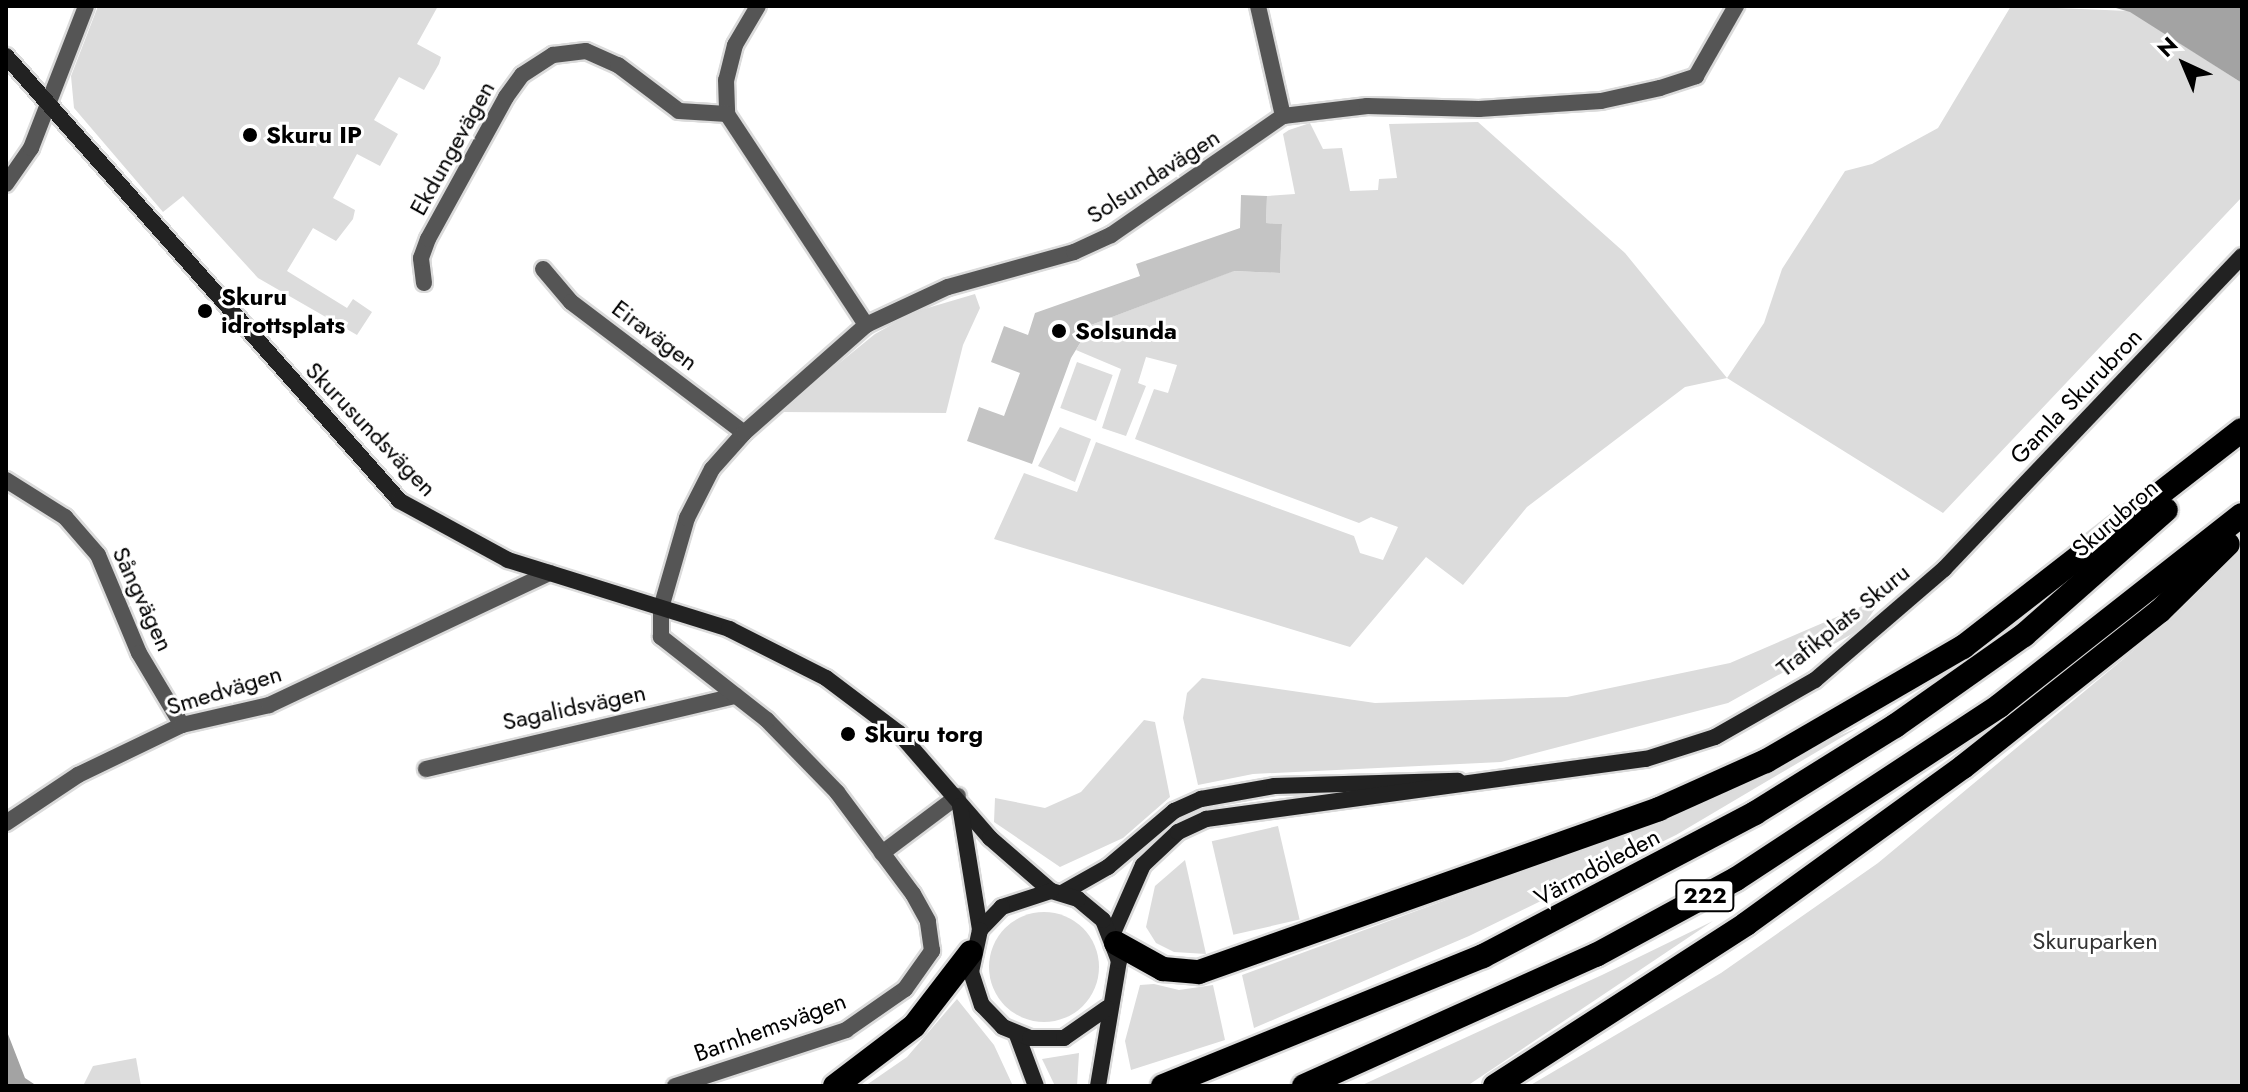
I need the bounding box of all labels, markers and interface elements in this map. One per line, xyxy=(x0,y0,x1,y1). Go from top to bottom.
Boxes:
north arrow xyxy=(2144,24,2224,104)
text: N xyxy=(2150,29,2185,64)
street label: Ekdungevägen xyxy=(403,76,501,220)
place label: Skuru IP xyxy=(266,121,362,149)
street label: Solsundavägen xyxy=(1081,122,1225,230)
marker: Skuru IP xyxy=(241,126,259,144)
place label: Skuru idrottsplats xyxy=(221,283,345,339)
street label: Eiravägen xyxy=(606,293,704,377)
marker: Skuru idrottsplats xyxy=(196,302,214,320)
place label: Solsunda xyxy=(1075,317,1177,345)
marker: Solsunda xyxy=(1050,322,1068,340)
street label: Gamla Skurubron xyxy=(2004,322,2148,470)
street label: Skurusundsvägen xyxy=(300,356,442,502)
street label: Skurubron xyxy=(2066,473,2164,563)
street label: Sångvägen xyxy=(106,542,180,656)
street label: Trafikplats Skuru xyxy=(1771,558,1915,682)
street label: Smedvägen xyxy=(163,659,285,721)
street label: Sagalidsvägen xyxy=(500,678,648,736)
place label: Skuru torg xyxy=(864,720,983,748)
marker: Skuru torg xyxy=(839,725,857,743)
street label: Värmdöleden xyxy=(1529,822,1665,912)
road number: 222 xyxy=(1675,878,1735,914)
park label: Skuruparken xyxy=(2032,927,2158,955)
street label: Barnhemsvägen xyxy=(690,986,850,1068)

